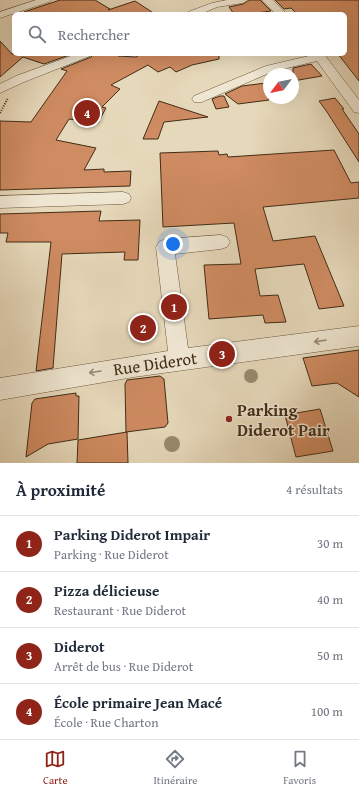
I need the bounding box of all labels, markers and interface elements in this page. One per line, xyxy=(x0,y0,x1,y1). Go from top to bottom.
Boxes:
search box xyxy=(12,12,347,56)
icon: search xyxy=(26,23,48,45)
text: Rechercher xyxy=(58,24,130,45)
north arrow xyxy=(263,68,299,104)
pin: 4 xyxy=(74,98,100,128)
your location xyxy=(163,234,183,254)
pin: 1 xyxy=(161,292,187,322)
pin: 2 xyxy=(130,313,156,343)
one-way arrow xyxy=(314,337,327,345)
pin: 3 xyxy=(209,339,235,369)
street label: Rue Diderot xyxy=(112,345,198,381)
one-way arrow xyxy=(88,368,101,376)
place label: Parking Diderot Pair xyxy=(237,397,330,442)
marker: Parking Diderot Pair xyxy=(224,414,234,424)
text: À proximité xyxy=(16,477,105,502)
text: 4 résultats xyxy=(286,480,343,499)
text: Parking Diderot Impair xyxy=(54,524,210,545)
text: 1 xyxy=(26,534,32,553)
text: 30 m xyxy=(317,534,343,553)
text: Parking · Rue Diderot xyxy=(54,545,169,564)
text: Pizza délicieuse xyxy=(54,580,159,601)
text: 2 xyxy=(26,590,32,609)
text: 40 m xyxy=(317,590,343,609)
text: Restaurant · Rue Diderot xyxy=(54,601,186,620)
text: Diderot xyxy=(54,636,105,657)
text: 3 xyxy=(26,646,32,665)
text: 50 m xyxy=(317,646,343,665)
text: Arrêt de bus · Rue Diderot xyxy=(54,657,193,676)
text: École primaire Jean Macé xyxy=(54,692,222,713)
text: 4 xyxy=(26,702,32,721)
text: 100 m xyxy=(311,702,343,721)
text: École · Rue Charton xyxy=(54,713,158,732)
tab: Carte xyxy=(43,748,68,788)
tab: Itinéraire xyxy=(153,748,197,788)
tab: Favoris xyxy=(283,748,316,788)

